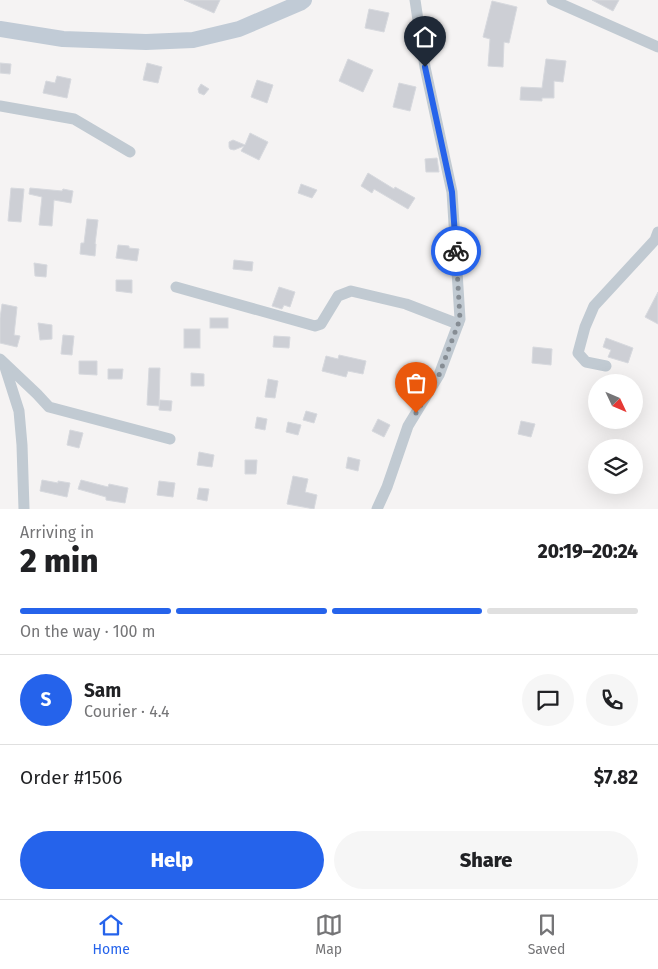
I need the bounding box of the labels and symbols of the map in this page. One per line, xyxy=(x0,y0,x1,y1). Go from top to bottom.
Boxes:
pin xyxy=(404,16,446,67)
courier xyxy=(431,226,481,276)
pin xyxy=(395,362,437,413)
north arrow xyxy=(588,374,642,429)

